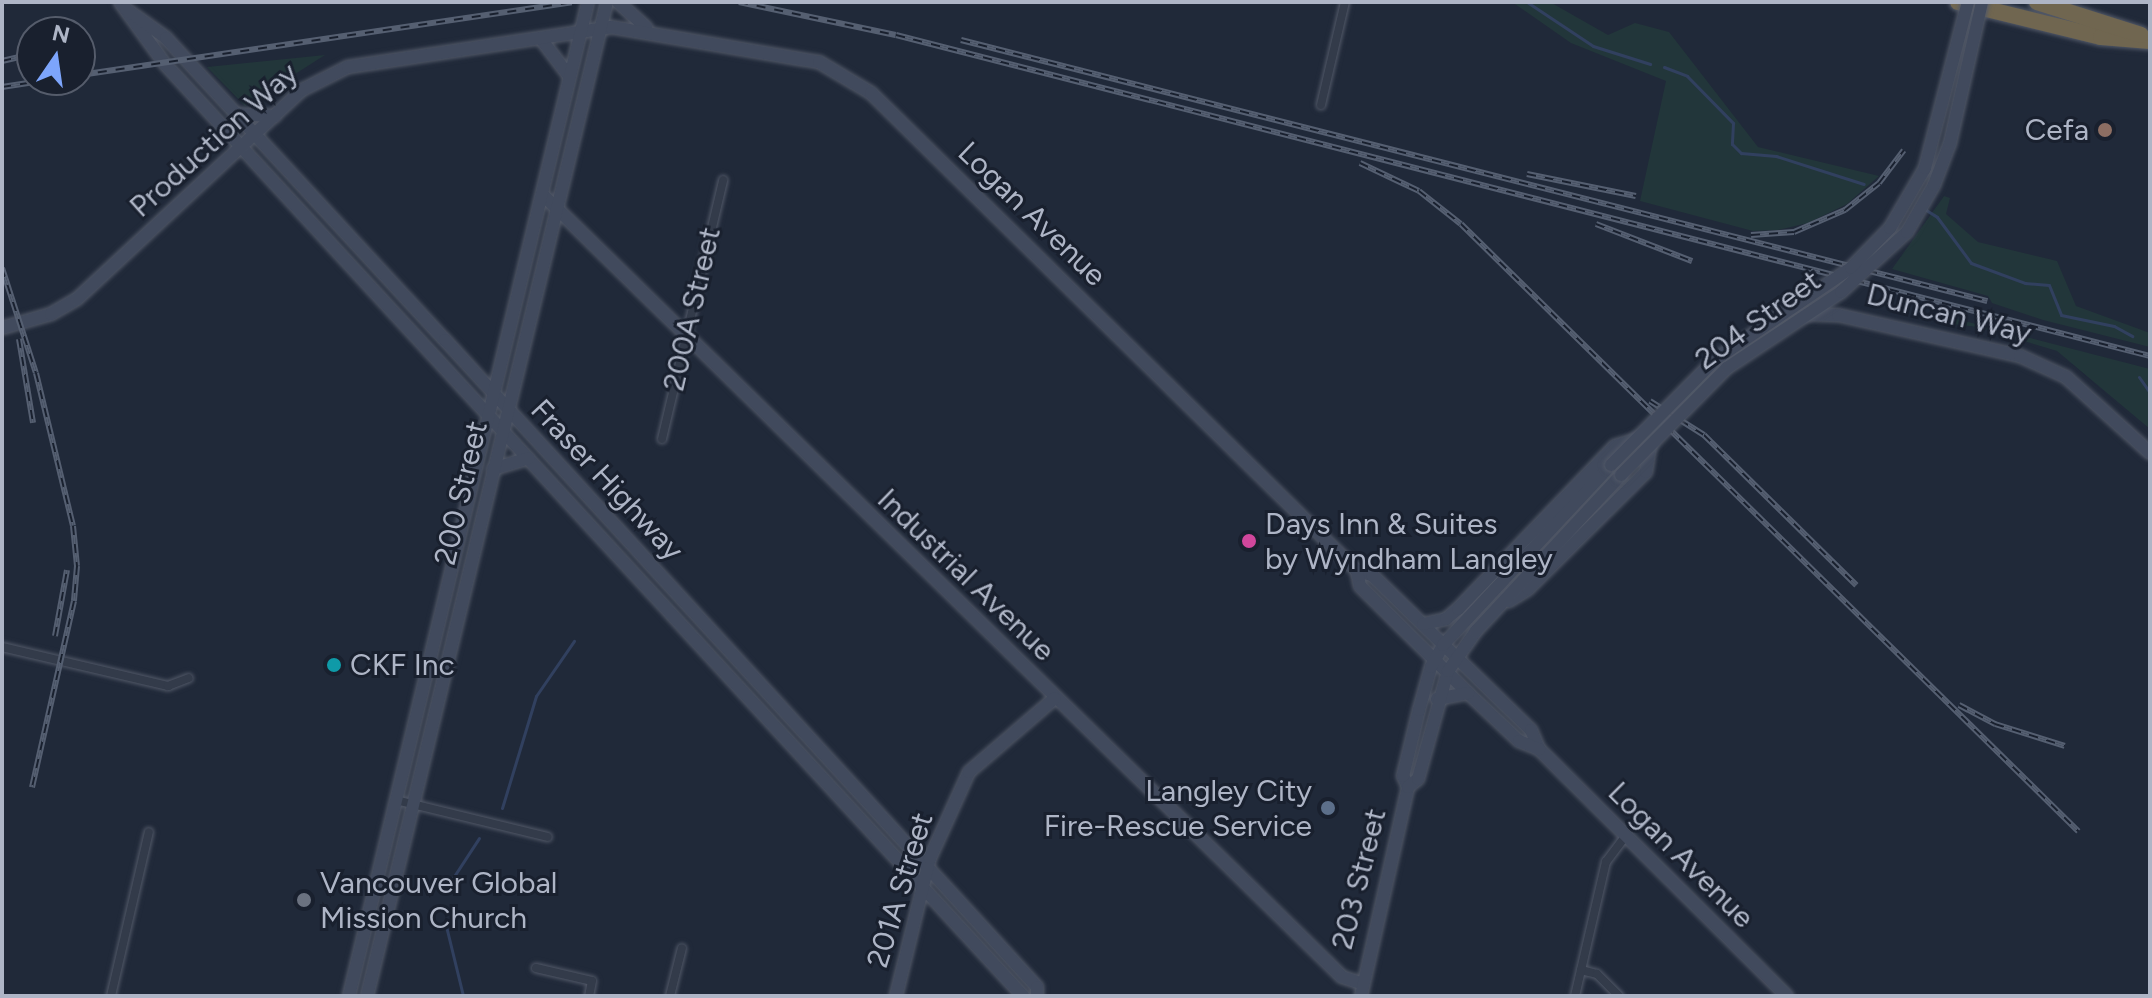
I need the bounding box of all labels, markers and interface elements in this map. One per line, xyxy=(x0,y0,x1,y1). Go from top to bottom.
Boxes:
north arrow xyxy=(16,16,96,96)
text: N xyxy=(50,19,72,49)
street label: Production Way xyxy=(123,55,305,225)
place label: Cefa xyxy=(2025,112,2089,148)
marker: Cefa xyxy=(2096,121,2114,139)
street label: Logan Avenue xyxy=(951,135,1113,293)
street label: 200A Street xyxy=(656,224,728,394)
street label: 204 Street xyxy=(1688,263,1828,377)
street label: Duncan Way xyxy=(1863,276,2035,352)
street label: Fraser Highway xyxy=(523,392,691,568)
street label: 200 Street xyxy=(427,418,495,568)
street label: Industrial Avenue xyxy=(870,481,1062,669)
place label: Days Inn & Suites by Wyndham Langley xyxy=(1265,506,1553,576)
marker: Days Inn & Suites by Wyndham Langley xyxy=(1240,532,1258,550)
place label: CKF Inc xyxy=(350,647,455,683)
marker: CKF Inc xyxy=(325,656,343,674)
place label: Langley City Fire-Rescue Service xyxy=(1044,773,1312,844)
street label: Logan Avenue xyxy=(1601,775,1761,935)
marker: Langley City Fire-Rescue Service xyxy=(1319,799,1337,817)
street label: 203 Street xyxy=(1324,805,1394,953)
street label: 201A Street xyxy=(859,808,941,972)
place label: Vancouver Global Mission Church xyxy=(320,865,557,936)
marker: Vancouver Global Mission Church xyxy=(295,891,313,909)

